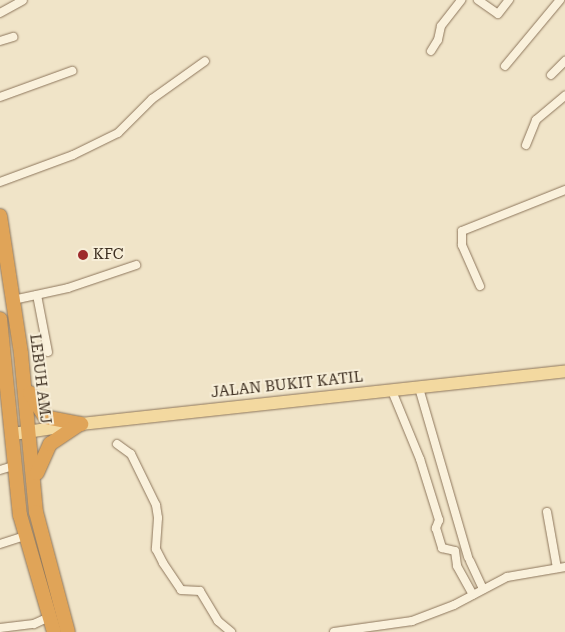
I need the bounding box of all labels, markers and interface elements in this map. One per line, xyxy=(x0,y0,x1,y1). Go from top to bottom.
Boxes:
place label: KFC xyxy=(93,246,124,264)
marker: KFC xyxy=(77,249,89,261)
street label: LEBUH AMJ xyxy=(26,333,54,425)
street label: JALAN BUKIT KATIL xyxy=(210,368,364,402)

